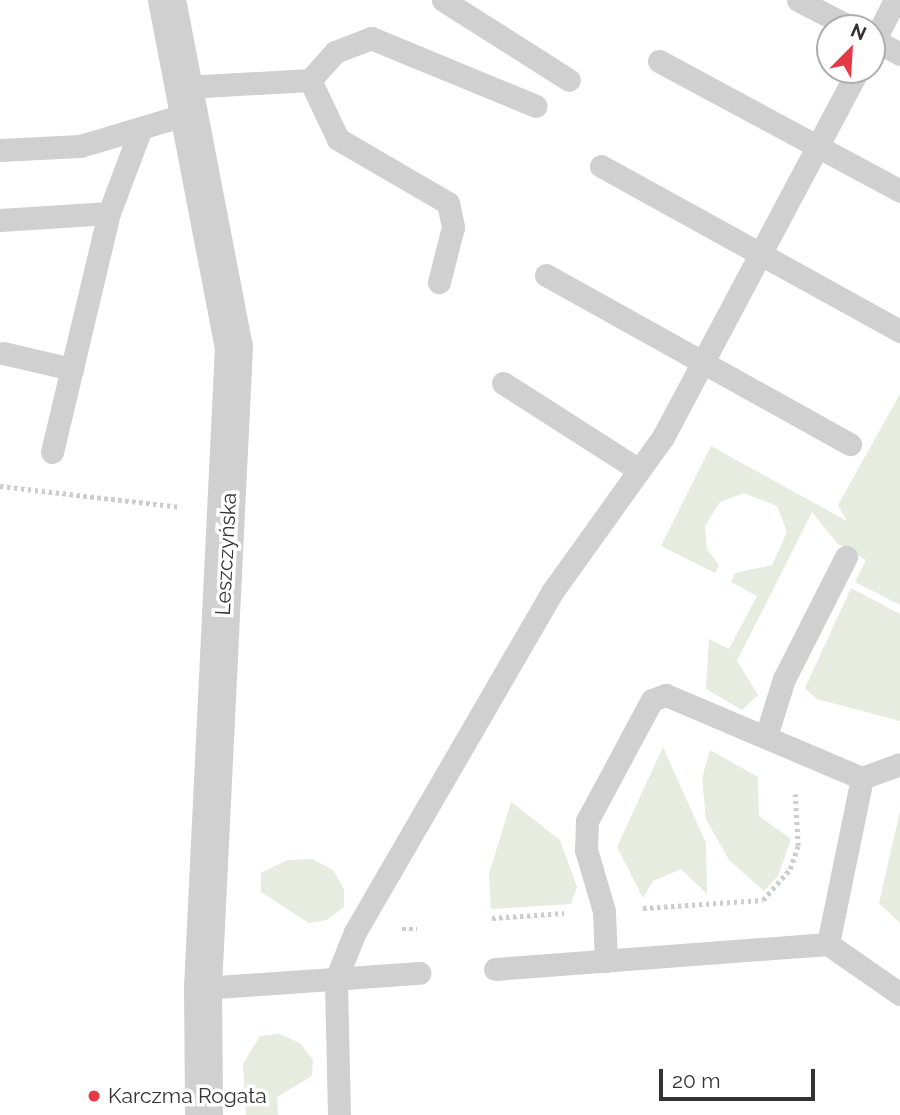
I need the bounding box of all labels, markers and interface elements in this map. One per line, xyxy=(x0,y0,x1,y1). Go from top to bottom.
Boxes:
north arrow xyxy=(816,14,886,84)
text: N xyxy=(848,19,870,45)
street label: Leszczyńska xyxy=(210,492,242,616)
scale bar xyxy=(662,1056,818,1100)
text: 20 m xyxy=(672,1068,720,1093)
place label: Karczma Rogata xyxy=(108,1083,267,1109)
marker: Karczma Rogata xyxy=(86,1088,102,1104)

